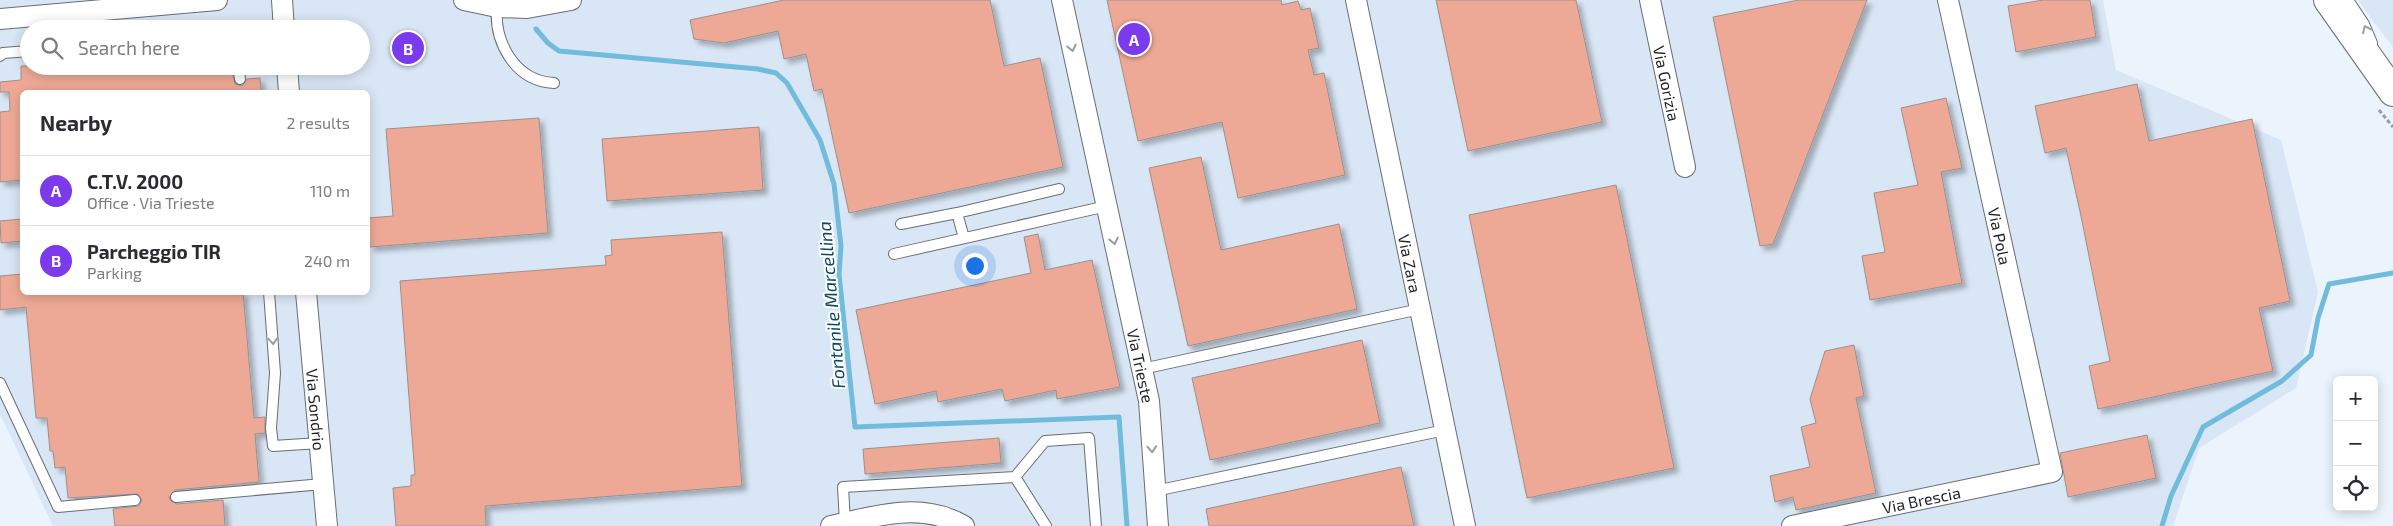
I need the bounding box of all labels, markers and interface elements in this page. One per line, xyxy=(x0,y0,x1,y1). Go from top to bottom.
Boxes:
search box xyxy=(20,20,370,75)
pin: A xyxy=(1118,20,1150,58)
one-way arrow xyxy=(2362,25,2372,34)
pin: B xyxy=(392,29,424,67)
icon: search xyxy=(38,34,66,62)
text: Search here xyxy=(78,36,180,59)
one-way arrow xyxy=(1066,43,1077,52)
street label: Via Gorizia xyxy=(1650,44,1685,123)
text: Nearby xyxy=(40,110,112,135)
text: 2 results xyxy=(287,113,350,132)
text: C.T.V. 2000 xyxy=(87,170,183,193)
text: A xyxy=(51,181,61,200)
text: 110 m xyxy=(310,181,350,200)
text: Office · Via Trieste xyxy=(87,193,215,212)
street label: Via Pola xyxy=(1985,206,2015,266)
water label: Fontanile Marcellina xyxy=(813,220,849,390)
street label: Via Zara xyxy=(1395,233,1426,294)
one-way arrow xyxy=(1108,236,1119,245)
text: Parcheggio TIR xyxy=(87,240,221,263)
text: B xyxy=(51,251,61,270)
text: 240 m xyxy=(304,251,350,270)
your location xyxy=(962,253,988,279)
text: Parking xyxy=(87,263,142,282)
street label: Via Trieste xyxy=(1124,327,1159,404)
one-way arrow xyxy=(267,337,278,345)
street label: Via Sondrio xyxy=(303,368,330,451)
map controls xyxy=(2333,376,2378,511)
button: + xyxy=(2333,376,2378,421)
button: − xyxy=(2333,421,2378,466)
one-way arrow xyxy=(1147,446,1158,454)
button: locate xyxy=(2333,466,2378,511)
street label: Via Brescia xyxy=(1880,482,1962,517)

